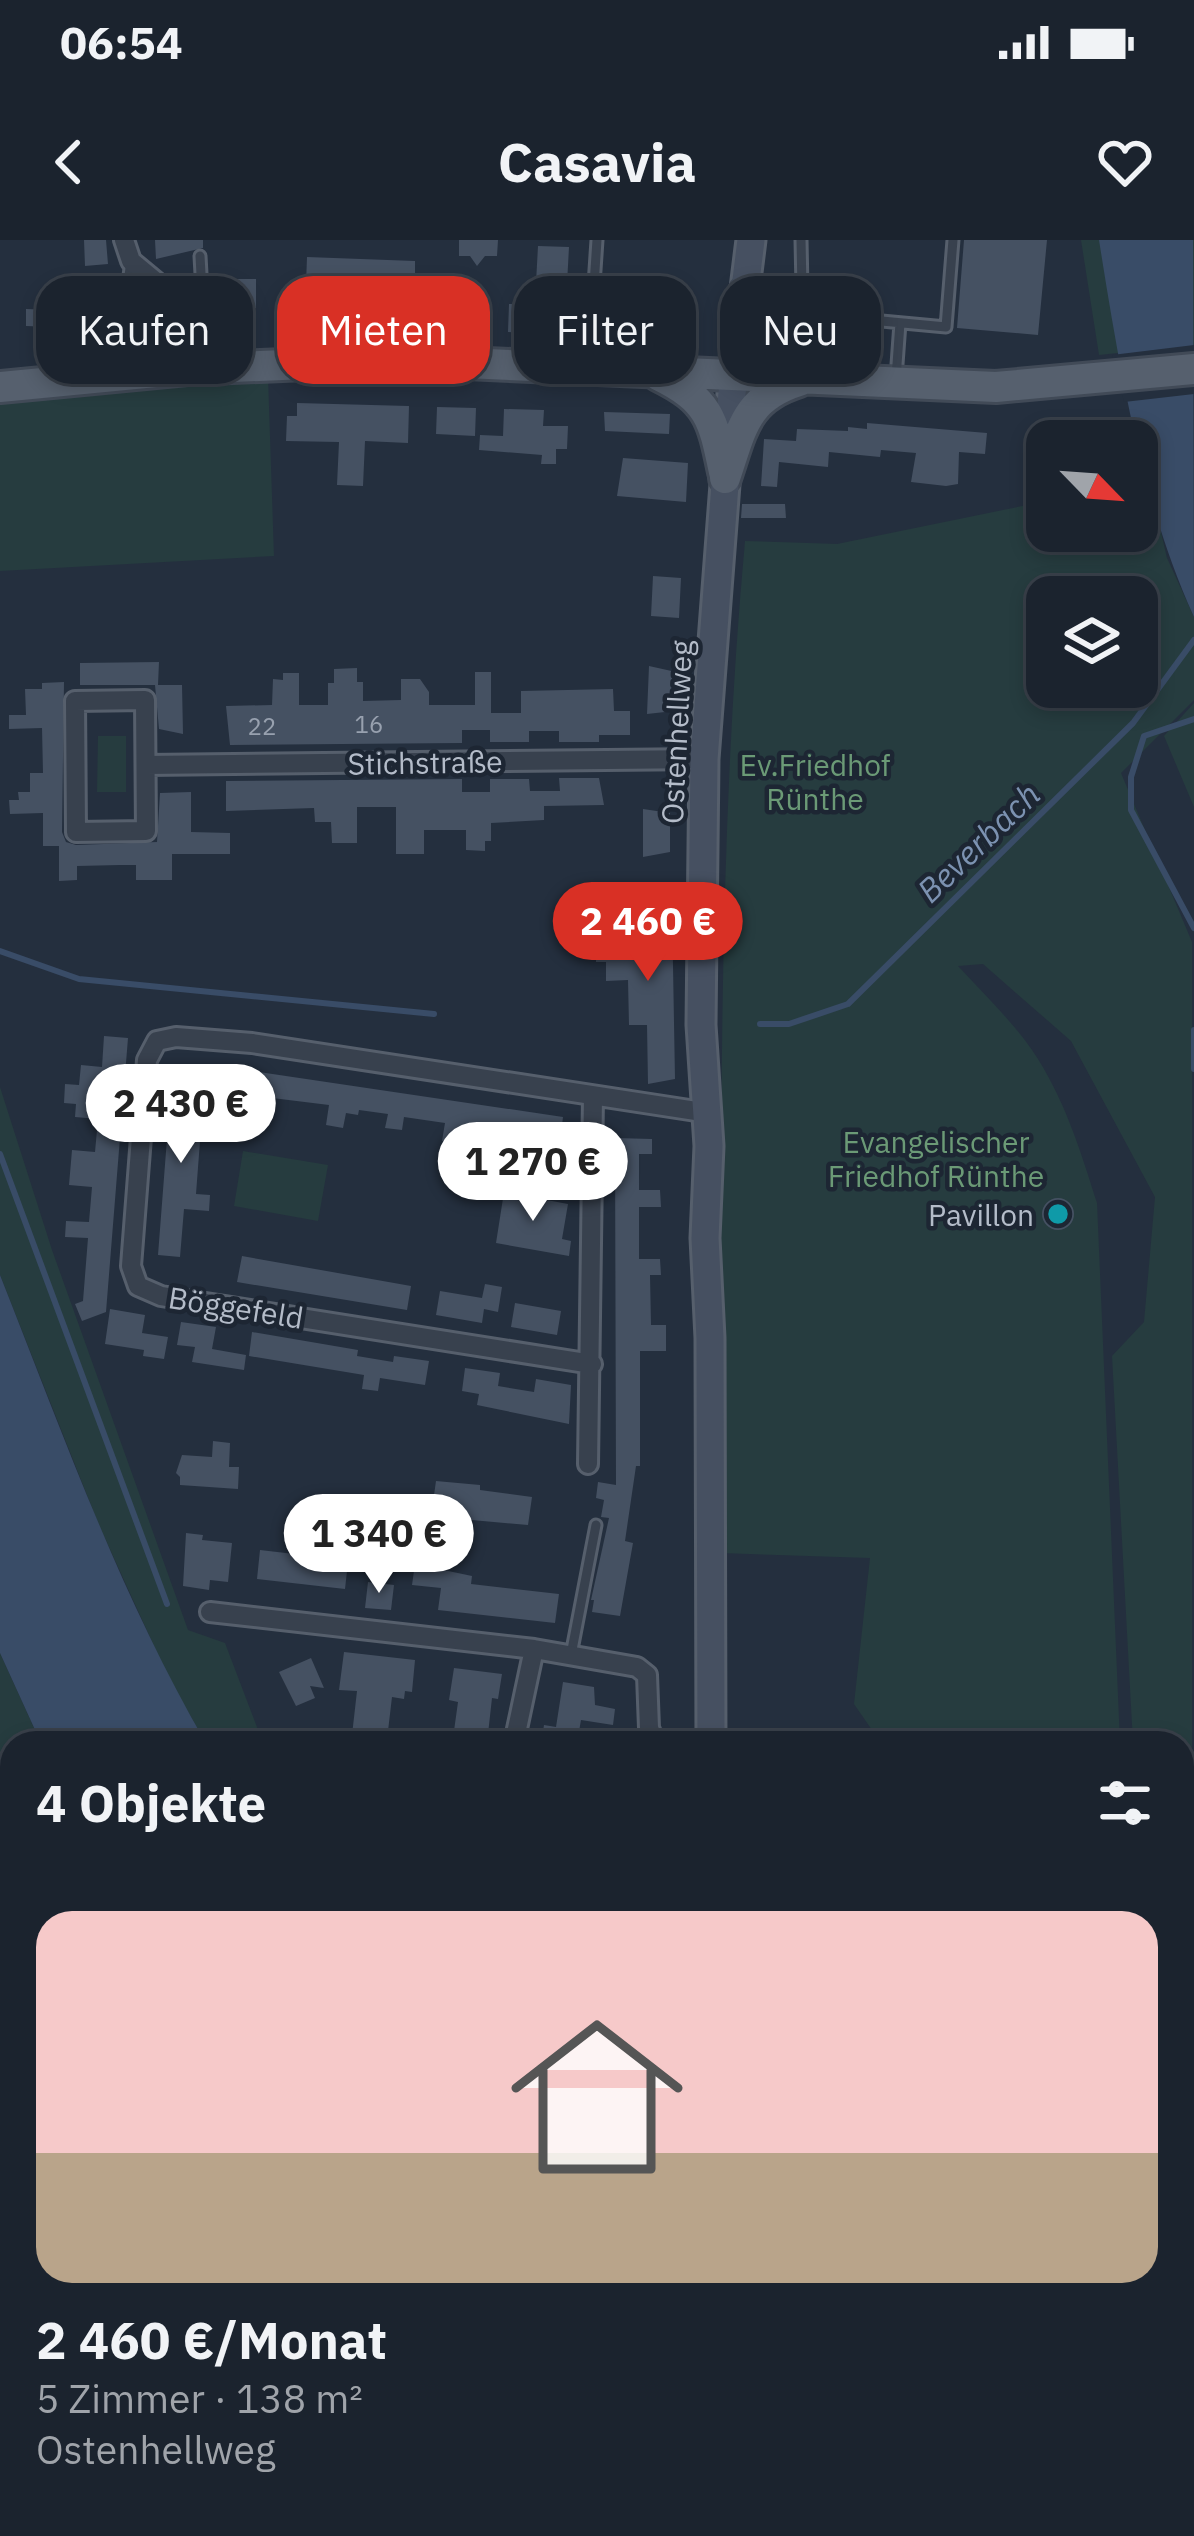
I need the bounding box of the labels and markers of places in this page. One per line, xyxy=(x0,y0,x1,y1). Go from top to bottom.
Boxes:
pin: 2 460 € xyxy=(537,882,759,984)
pin: 2 430 € xyxy=(70,1064,292,1166)
pin: 1 270 € xyxy=(422,1122,644,1224)
place label: Pavillon xyxy=(928,1195,1034,1234)
marker: Pavillon xyxy=(1045,1201,1071,1227)
pin: 1 340 € xyxy=(268,1494,490,1596)

